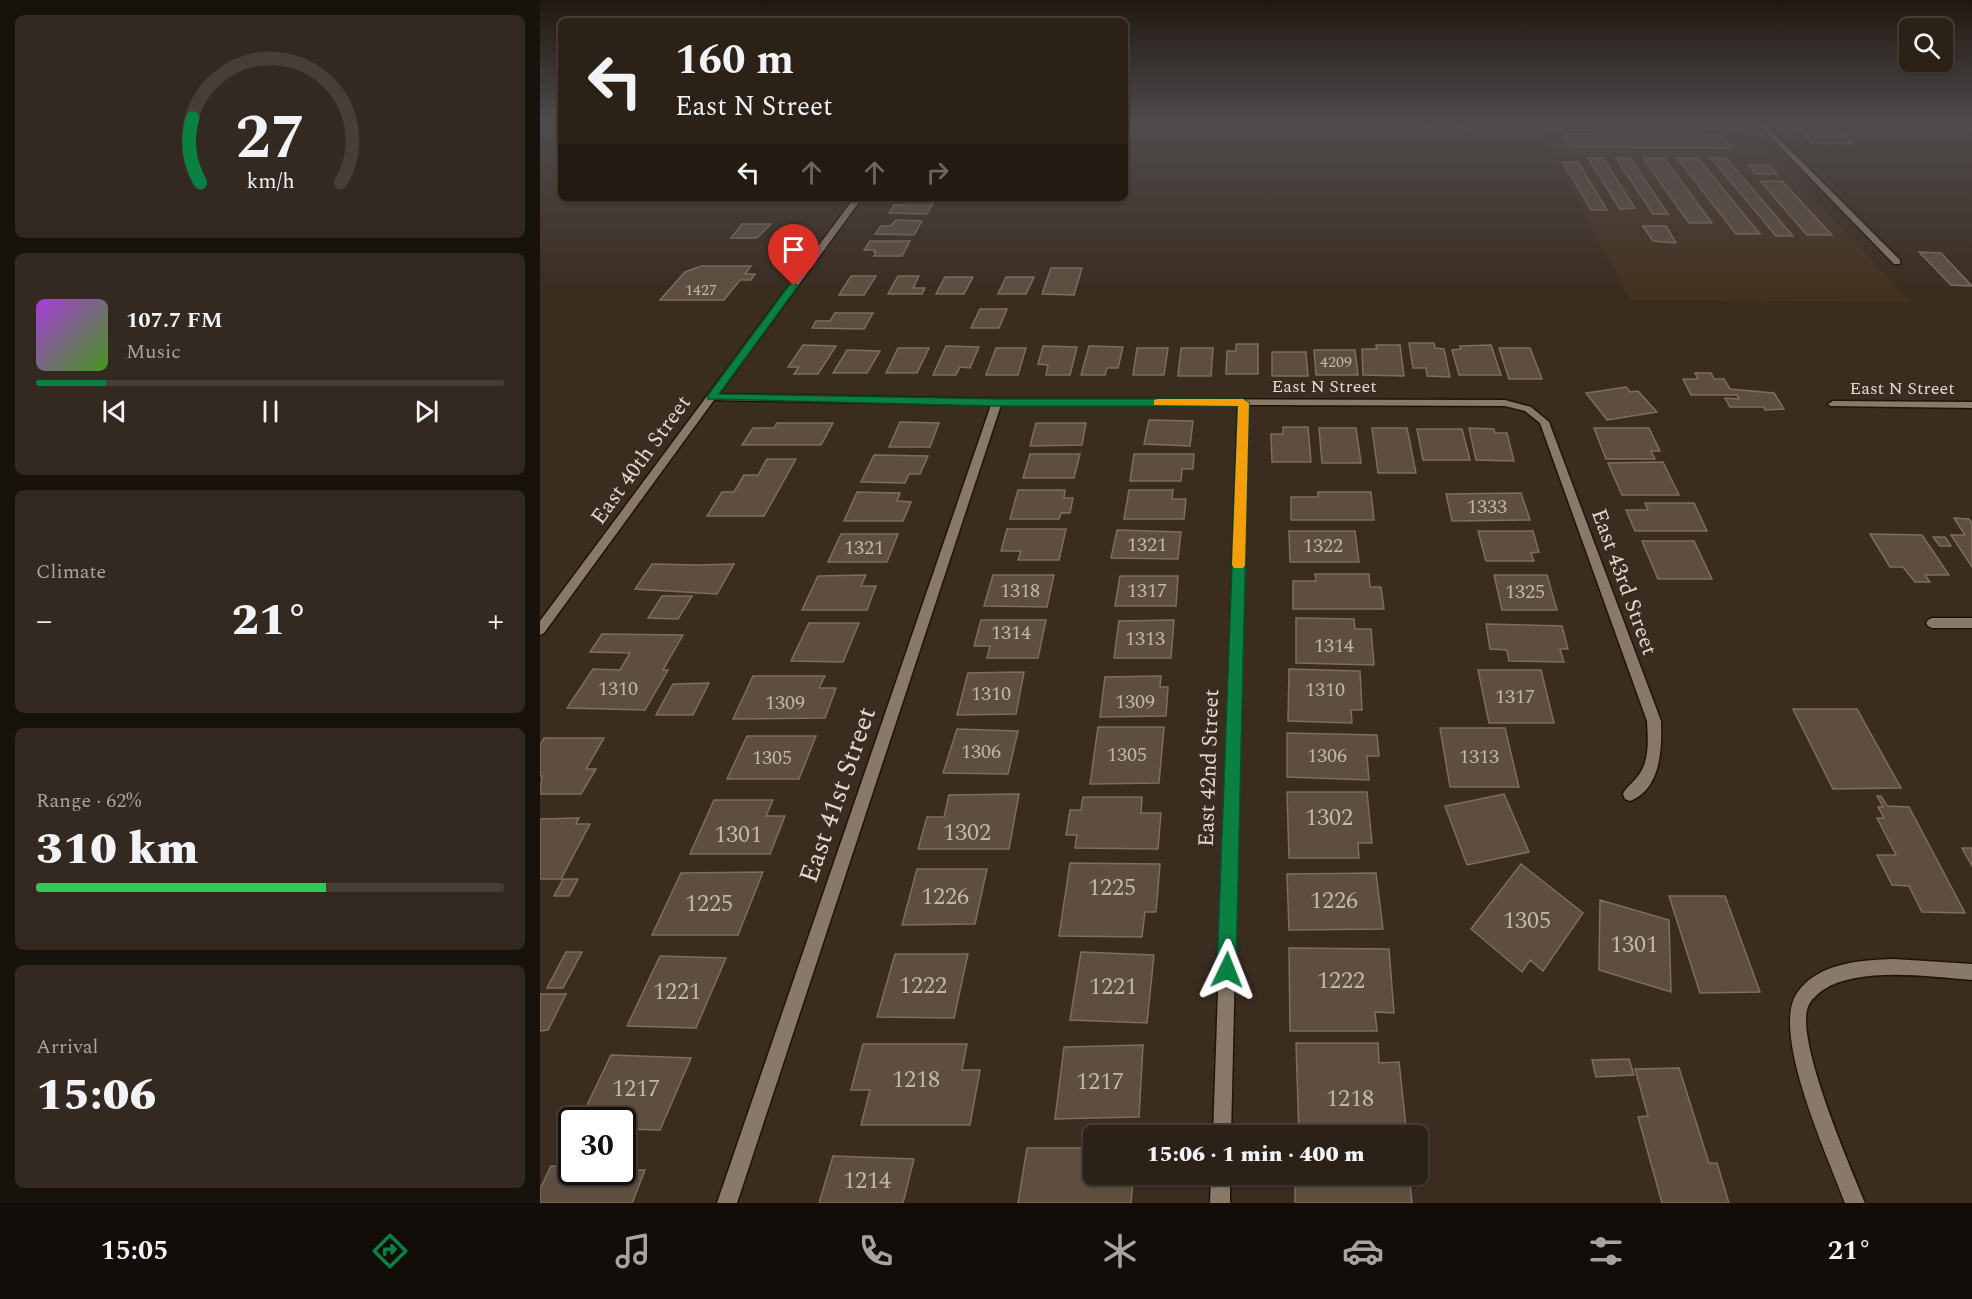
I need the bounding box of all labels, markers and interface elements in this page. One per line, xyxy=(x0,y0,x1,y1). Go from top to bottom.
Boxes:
map controls xyxy=(1899,18,1953,72)
button: search xyxy=(1899,18,1953,72)
text: 160 m xyxy=(675,29,794,92)
icon: left xyxy=(576,42,654,120)
text: East N Street xyxy=(675,86,833,128)
text: 27 xyxy=(235,91,305,186)
icon: left xyxy=(732,156,765,189)
icon: ahead xyxy=(795,156,828,189)
icon: ahead xyxy=(858,156,891,189)
icon: right xyxy=(921,156,954,189)
text: km/h xyxy=(246,166,294,199)
pin xyxy=(768,224,819,286)
icon: arrive xyxy=(777,233,810,266)
house number: 1427 xyxy=(685,278,717,302)
text: 107.7 FM xyxy=(126,304,223,337)
text: Music xyxy=(126,337,181,367)
house number: 4209 xyxy=(1320,350,1352,374)
street label: East N Street xyxy=(1271,373,1377,400)
street label: East N Street xyxy=(1849,375,1955,402)
street label: East 40th Street xyxy=(583,388,700,532)
icon: previous xyxy=(98,395,131,428)
icon: pause xyxy=(254,395,287,428)
icon: next xyxy=(410,395,443,428)
house number: 1333 xyxy=(1467,492,1507,522)
street label: East 43rd Street xyxy=(1582,504,1666,660)
house number: 1321 xyxy=(1127,530,1167,560)
house number: 1322 xyxy=(1303,531,1343,561)
house number: 1321 xyxy=(844,533,884,563)
text: Climate xyxy=(36,557,106,587)
house number: 1318 xyxy=(1000,576,1040,606)
house number: 1317 xyxy=(1127,576,1167,606)
house number: 1325 xyxy=(1505,577,1545,607)
text: 21° xyxy=(232,586,308,655)
text: − xyxy=(36,596,53,646)
text: + xyxy=(487,596,504,646)
house number: 1314 xyxy=(991,618,1031,648)
house number: 1313 xyxy=(1125,624,1165,654)
house number: 1314 xyxy=(1314,631,1354,661)
house number: 1310 xyxy=(598,674,638,704)
house number: 1310 xyxy=(1305,675,1345,705)
house number: 1310 xyxy=(971,679,1011,709)
house number: 1317 xyxy=(1495,682,1535,712)
house number: 1309 xyxy=(1115,687,1155,717)
house number: 1309 xyxy=(765,688,805,718)
street label: East 42nd Street xyxy=(1190,688,1228,848)
street label: East 41st Street xyxy=(788,701,888,889)
house number: 1306 xyxy=(961,737,1001,767)
house number: 1305 xyxy=(1107,740,1147,770)
house number: 1306 xyxy=(1307,741,1347,771)
house number: 1313 xyxy=(1459,742,1499,772)
house number: 1305 xyxy=(752,743,792,773)
text: Range · 62% xyxy=(36,786,141,816)
house number: 1302 xyxy=(1305,800,1353,836)
text: 310 km xyxy=(36,815,198,884)
house number: 1302 xyxy=(943,815,991,851)
house number: 1301 xyxy=(714,817,762,853)
house number: 1225 xyxy=(1088,870,1136,906)
house number: 1226 xyxy=(921,879,969,915)
house number: 1226 xyxy=(1310,883,1358,919)
house number: 1225 xyxy=(685,886,733,922)
house number: 1305 xyxy=(1503,903,1551,939)
house number: 1301 xyxy=(1610,927,1658,963)
position arrow xyxy=(1195,938,1259,1002)
house number: 1222 xyxy=(1317,963,1365,999)
house number: 1222 xyxy=(899,968,947,1004)
house number: 1221 xyxy=(1089,969,1137,1005)
house number: 1221 xyxy=(653,974,701,1010)
text: Arrival xyxy=(36,1032,98,1062)
text: 15:06 xyxy=(36,1061,157,1130)
house number: 1218 xyxy=(892,1062,940,1098)
house number: 1217 xyxy=(1076,1064,1124,1100)
house number: 1217 xyxy=(612,1071,660,1107)
house number: 1218 xyxy=(1326,1081,1374,1117)
speed limit sign: 30 xyxy=(558,1107,636,1185)
text: 15:06 · 1 min · 400 m xyxy=(1146,1138,1365,1171)
house number: 1214 xyxy=(843,1163,891,1199)
text: 15:05 xyxy=(101,1230,168,1272)
icon: directions xyxy=(369,1230,411,1272)
icon: music xyxy=(612,1230,654,1272)
icon: phone xyxy=(855,1230,897,1272)
icon: climate xyxy=(1099,1230,1141,1272)
icon: car xyxy=(1342,1230,1384,1272)
icon: filters xyxy=(1585,1230,1627,1272)
text: 21° xyxy=(1828,1230,1871,1272)

